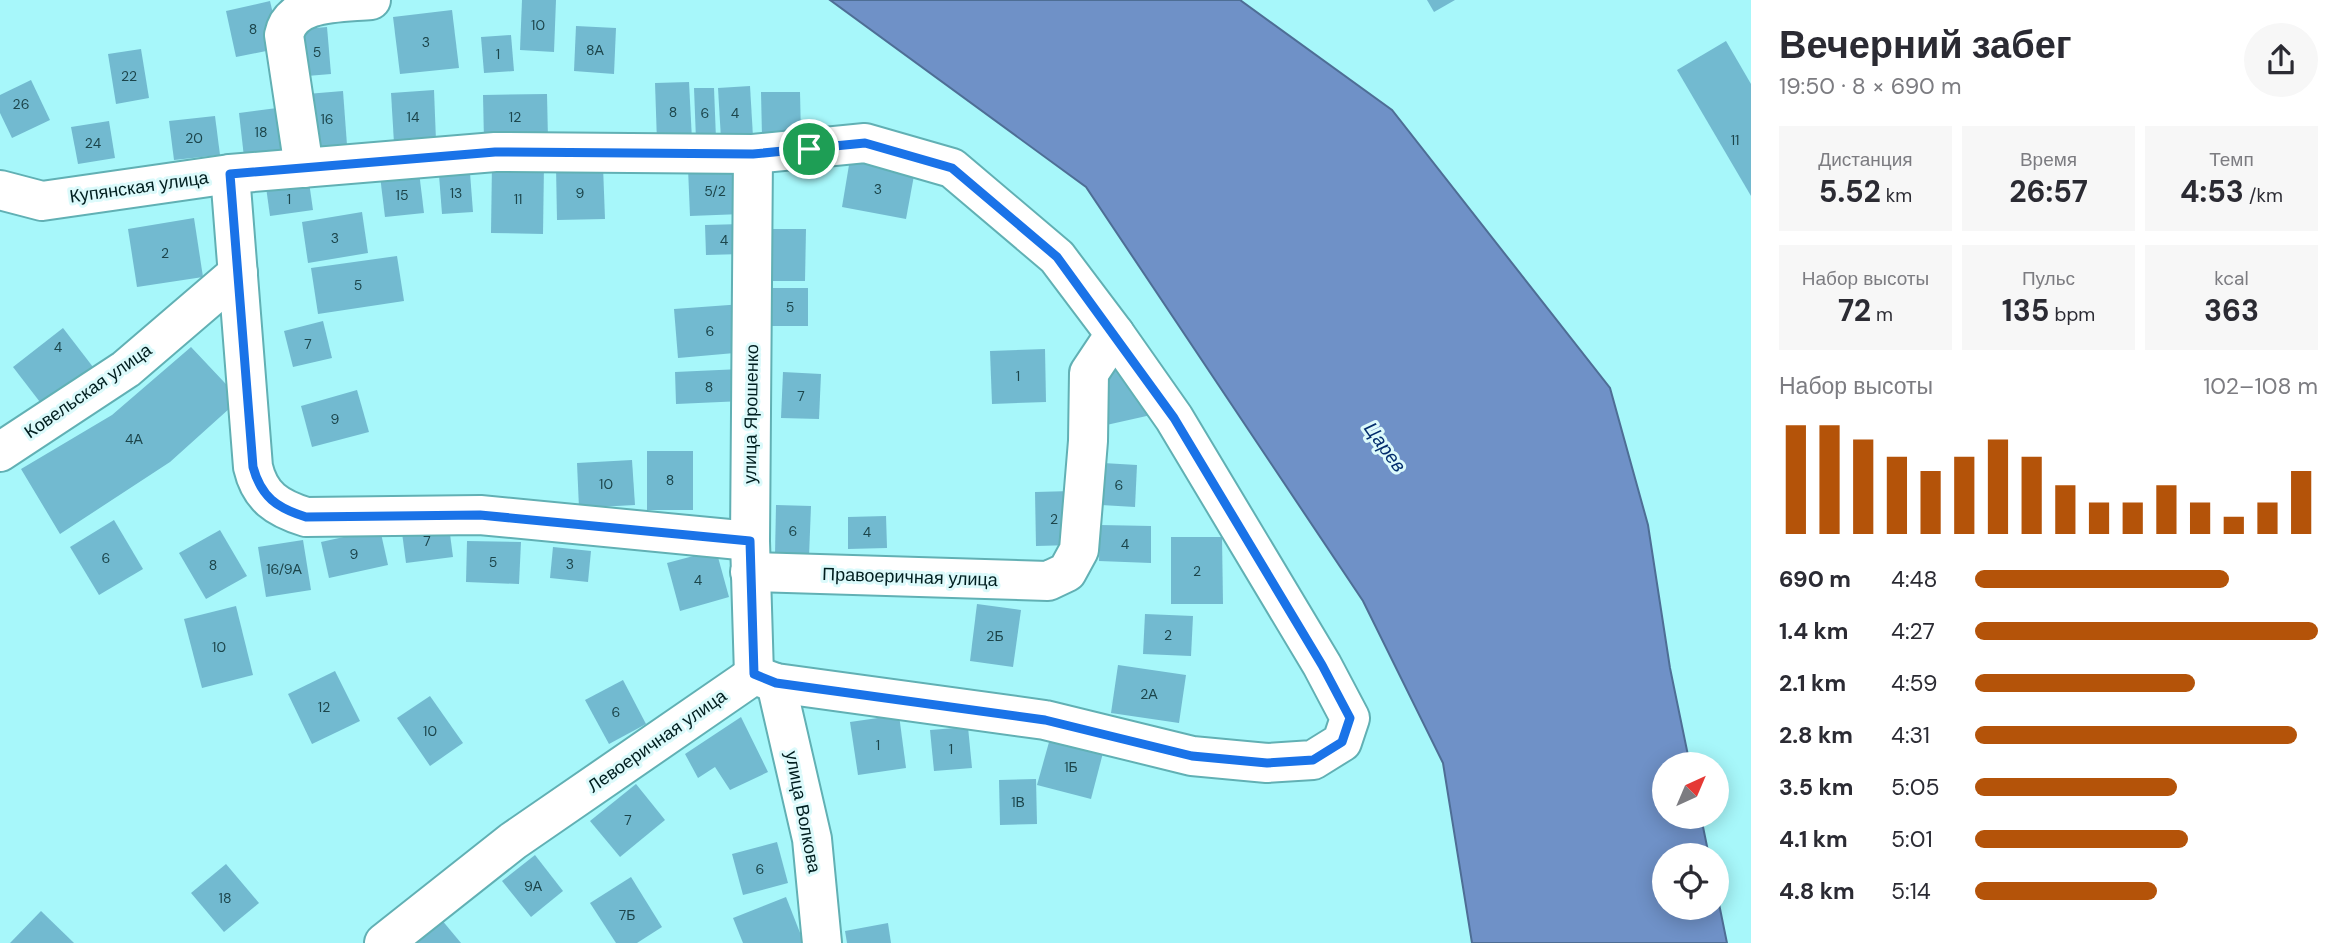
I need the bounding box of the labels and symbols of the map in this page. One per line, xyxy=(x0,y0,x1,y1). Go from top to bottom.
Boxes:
house number: 10 xyxy=(531,16,545,34)
house number: 8 xyxy=(249,20,257,38)
house number: 3 xyxy=(422,33,430,51)
house number: 8А xyxy=(586,41,605,59)
house number: 5 xyxy=(313,43,321,61)
house number: 1 xyxy=(496,45,500,63)
house number: 22 xyxy=(121,67,137,85)
house number: 26 xyxy=(13,95,29,113)
house number: 8 xyxy=(669,103,677,121)
house number: 6 xyxy=(701,104,709,122)
house number: 4 xyxy=(731,104,740,122)
house number: 14 xyxy=(407,108,420,126)
house number: 12 xyxy=(509,108,521,126)
house number: 16 xyxy=(320,110,334,128)
pin xyxy=(779,119,839,179)
house number: 18 xyxy=(255,123,267,141)
house number: 20 xyxy=(185,129,203,147)
house number: 11 xyxy=(1731,131,1739,149)
house number: 24 xyxy=(85,134,102,152)
street label: Купянская улица xyxy=(68,165,211,209)
house number: 3 xyxy=(874,180,882,198)
house number: 5/2 xyxy=(704,182,726,200)
house number: 13 xyxy=(450,184,462,202)
house number: 9 xyxy=(576,184,585,202)
house number: 15 xyxy=(396,186,408,204)
house number: 1 xyxy=(287,190,291,208)
house number: 11 xyxy=(514,190,522,208)
house number: 3 xyxy=(331,229,339,247)
house number: 4 xyxy=(720,231,729,249)
house number: 2 xyxy=(161,244,169,262)
house number: 5 xyxy=(354,276,362,294)
house number: 5 xyxy=(786,298,794,316)
house number: 6 xyxy=(706,322,714,340)
house number: 7 xyxy=(304,335,312,353)
street label: Ковельская улица xyxy=(19,337,157,444)
house number: 4 xyxy=(54,338,63,356)
street label: улица Ярошенко xyxy=(738,344,764,484)
house number: 1 xyxy=(1016,367,1020,385)
house number: 8 xyxy=(705,378,713,396)
house number: 7 xyxy=(797,387,805,405)
house number: 9 xyxy=(331,410,340,428)
water label: Царев xyxy=(1358,417,1412,477)
house number: 4А xyxy=(125,430,144,448)
house number: 8 xyxy=(666,471,674,489)
house number: 10 xyxy=(599,475,613,493)
house number: 6 xyxy=(1115,476,1123,494)
house number: 2 xyxy=(1050,510,1058,528)
house number: 6 xyxy=(789,522,797,540)
house number: 4 xyxy=(863,523,872,541)
house number: 7 xyxy=(423,532,431,550)
house number: 4 xyxy=(1121,535,1130,553)
house number: 9 xyxy=(350,545,359,563)
house number: 6 xyxy=(102,549,110,567)
house number: 5 xyxy=(489,553,497,571)
house number: 3 xyxy=(566,555,574,573)
house number: 8 xyxy=(209,556,217,574)
house number: 16/9А xyxy=(266,560,303,578)
street label: Правоеричная улица xyxy=(822,562,999,592)
house number: 2 xyxy=(1193,562,1201,580)
house number: 4 xyxy=(694,571,703,589)
house number: 2 xyxy=(1164,626,1172,644)
house number: 2Б xyxy=(986,627,1004,645)
house number: 10 xyxy=(212,638,226,656)
street label: Левоеричная улица xyxy=(583,683,732,798)
house number: 2А xyxy=(1140,685,1158,703)
house number: 12 xyxy=(318,698,330,716)
house number: 6 xyxy=(612,703,620,721)
house number: 10 xyxy=(423,722,437,740)
house number: 1 xyxy=(876,736,880,754)
house number: 1 xyxy=(949,740,953,758)
street label: улица Волкова xyxy=(779,749,827,876)
north arrow xyxy=(1652,752,1729,830)
house number: 1Б xyxy=(1064,758,1078,776)
house number: 1В xyxy=(1011,793,1025,811)
house number: 7 xyxy=(624,811,632,829)
house number: 6 xyxy=(756,860,764,878)
house number: 9А xyxy=(524,877,543,895)
house number: 18 xyxy=(219,889,231,907)
house number: 7Б xyxy=(619,906,635,924)

